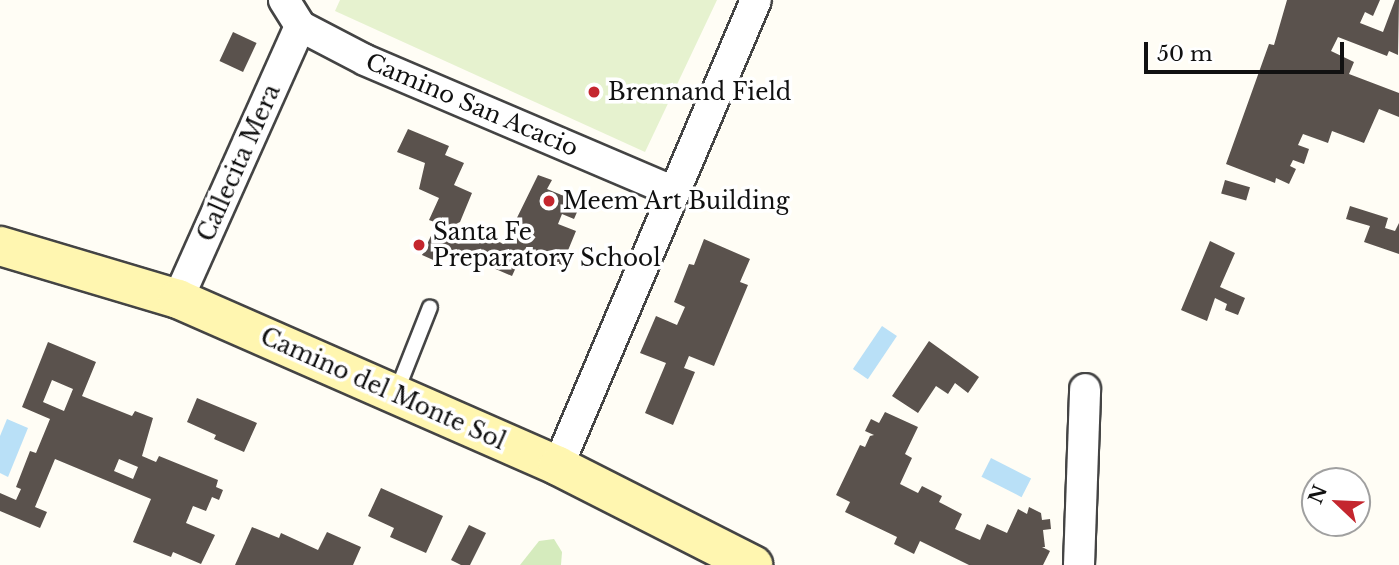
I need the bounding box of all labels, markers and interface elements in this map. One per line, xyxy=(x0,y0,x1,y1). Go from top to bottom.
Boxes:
scale bar xyxy=(1147,28,1346,72)
text: 50 m xyxy=(1157,41,1212,67)
street label: Camino San Acacio xyxy=(361,48,583,162)
place label: Brennand Field xyxy=(608,78,791,106)
street label: Callecita Mera xyxy=(192,80,286,246)
marker: Brennand Field xyxy=(586,84,602,100)
place label: Meem Art Building xyxy=(563,187,790,215)
marker: Meem Art Building xyxy=(541,193,557,209)
place label: Santa Fe Preparatory School xyxy=(433,218,661,272)
marker: Santa Fe Preparatory School xyxy=(411,237,427,253)
street label: Camino del Monte Sol xyxy=(256,322,510,456)
north arrow xyxy=(1301,467,1371,537)
text: N xyxy=(1304,482,1332,507)

